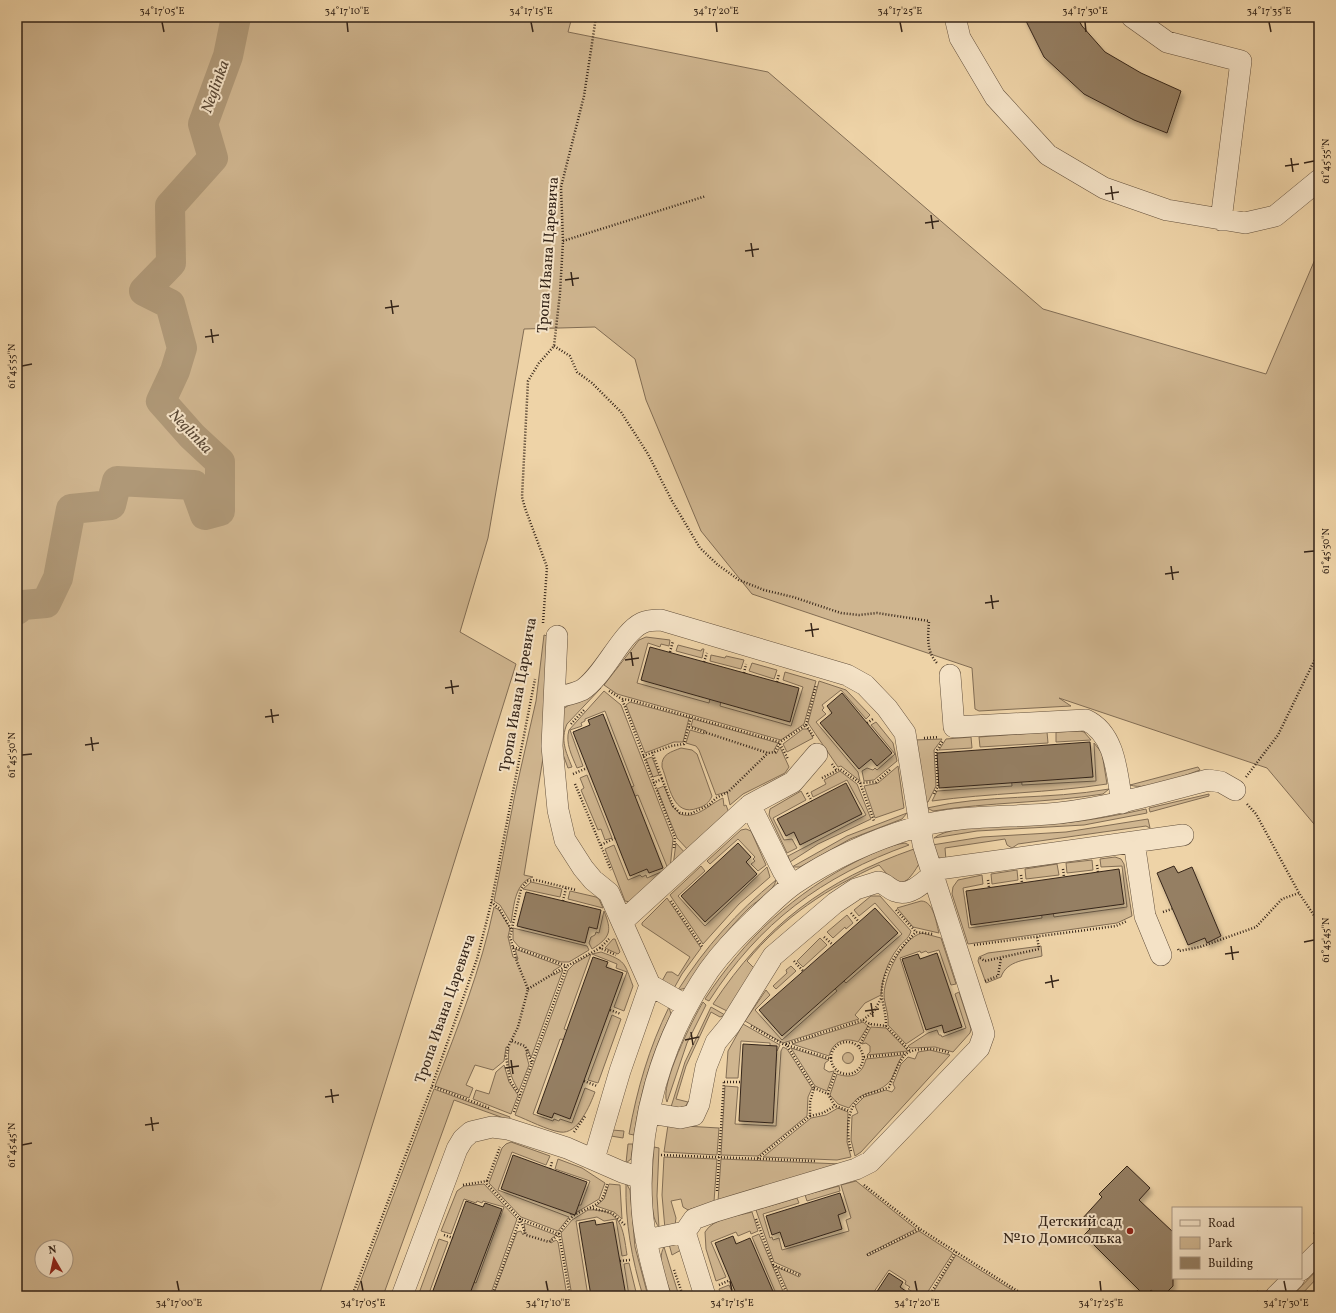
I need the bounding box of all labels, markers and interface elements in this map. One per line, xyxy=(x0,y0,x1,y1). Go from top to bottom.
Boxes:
text: 34°17'05"E xyxy=(139,4,185,18)
text: 34°17'10"E xyxy=(325,4,369,18)
text: 34°17'15"E xyxy=(509,4,553,18)
text: 34°17'20"E xyxy=(693,4,739,18)
text: 34°17'25"E xyxy=(878,4,922,18)
text: 34°17'30"E xyxy=(1062,4,1108,18)
text: 34°17'35"E xyxy=(1247,4,1291,18)
water label: Neglinka xyxy=(196,57,236,116)
text: 61°45'55"N xyxy=(1319,138,1333,183)
street label: Тропа Ивана Царевича xyxy=(533,176,565,334)
text: 61°45'55"N xyxy=(5,343,19,388)
water label: Neglinka xyxy=(163,405,217,460)
text: 61°45'50"N xyxy=(1319,528,1333,574)
street label: Тропа Ивана Царевича xyxy=(495,616,543,774)
text: 61°45'50"N xyxy=(5,732,19,778)
text: 61°45'45"N xyxy=(1319,917,1333,962)
street label: Тропа Ивана Царевича xyxy=(411,931,481,1087)
text: 61°45'45"N xyxy=(5,1122,19,1167)
legend xyxy=(1172,1207,1302,1279)
place label: Детский сад №10 Домисолька xyxy=(1003,1212,1123,1250)
text: Road xyxy=(1208,1216,1235,1232)
marker: Детский сад №10 Домисолька xyxy=(1125,1226,1135,1236)
text: Park xyxy=(1208,1236,1233,1252)
north arrow xyxy=(34,1239,74,1279)
text: N xyxy=(48,1243,58,1259)
text: Building xyxy=(1208,1256,1253,1272)
text: 34°17'00"E xyxy=(156,1296,202,1310)
text: 34°17'05"E xyxy=(340,1296,386,1310)
text: 34°17'10"E xyxy=(526,1296,570,1310)
text: 34°17'15"E xyxy=(710,1296,754,1310)
text: 34°17'20"E xyxy=(894,1296,940,1310)
text: 34°17'25"E xyxy=(1079,1296,1123,1310)
text: 34°17'30"E xyxy=(1263,1296,1309,1310)

